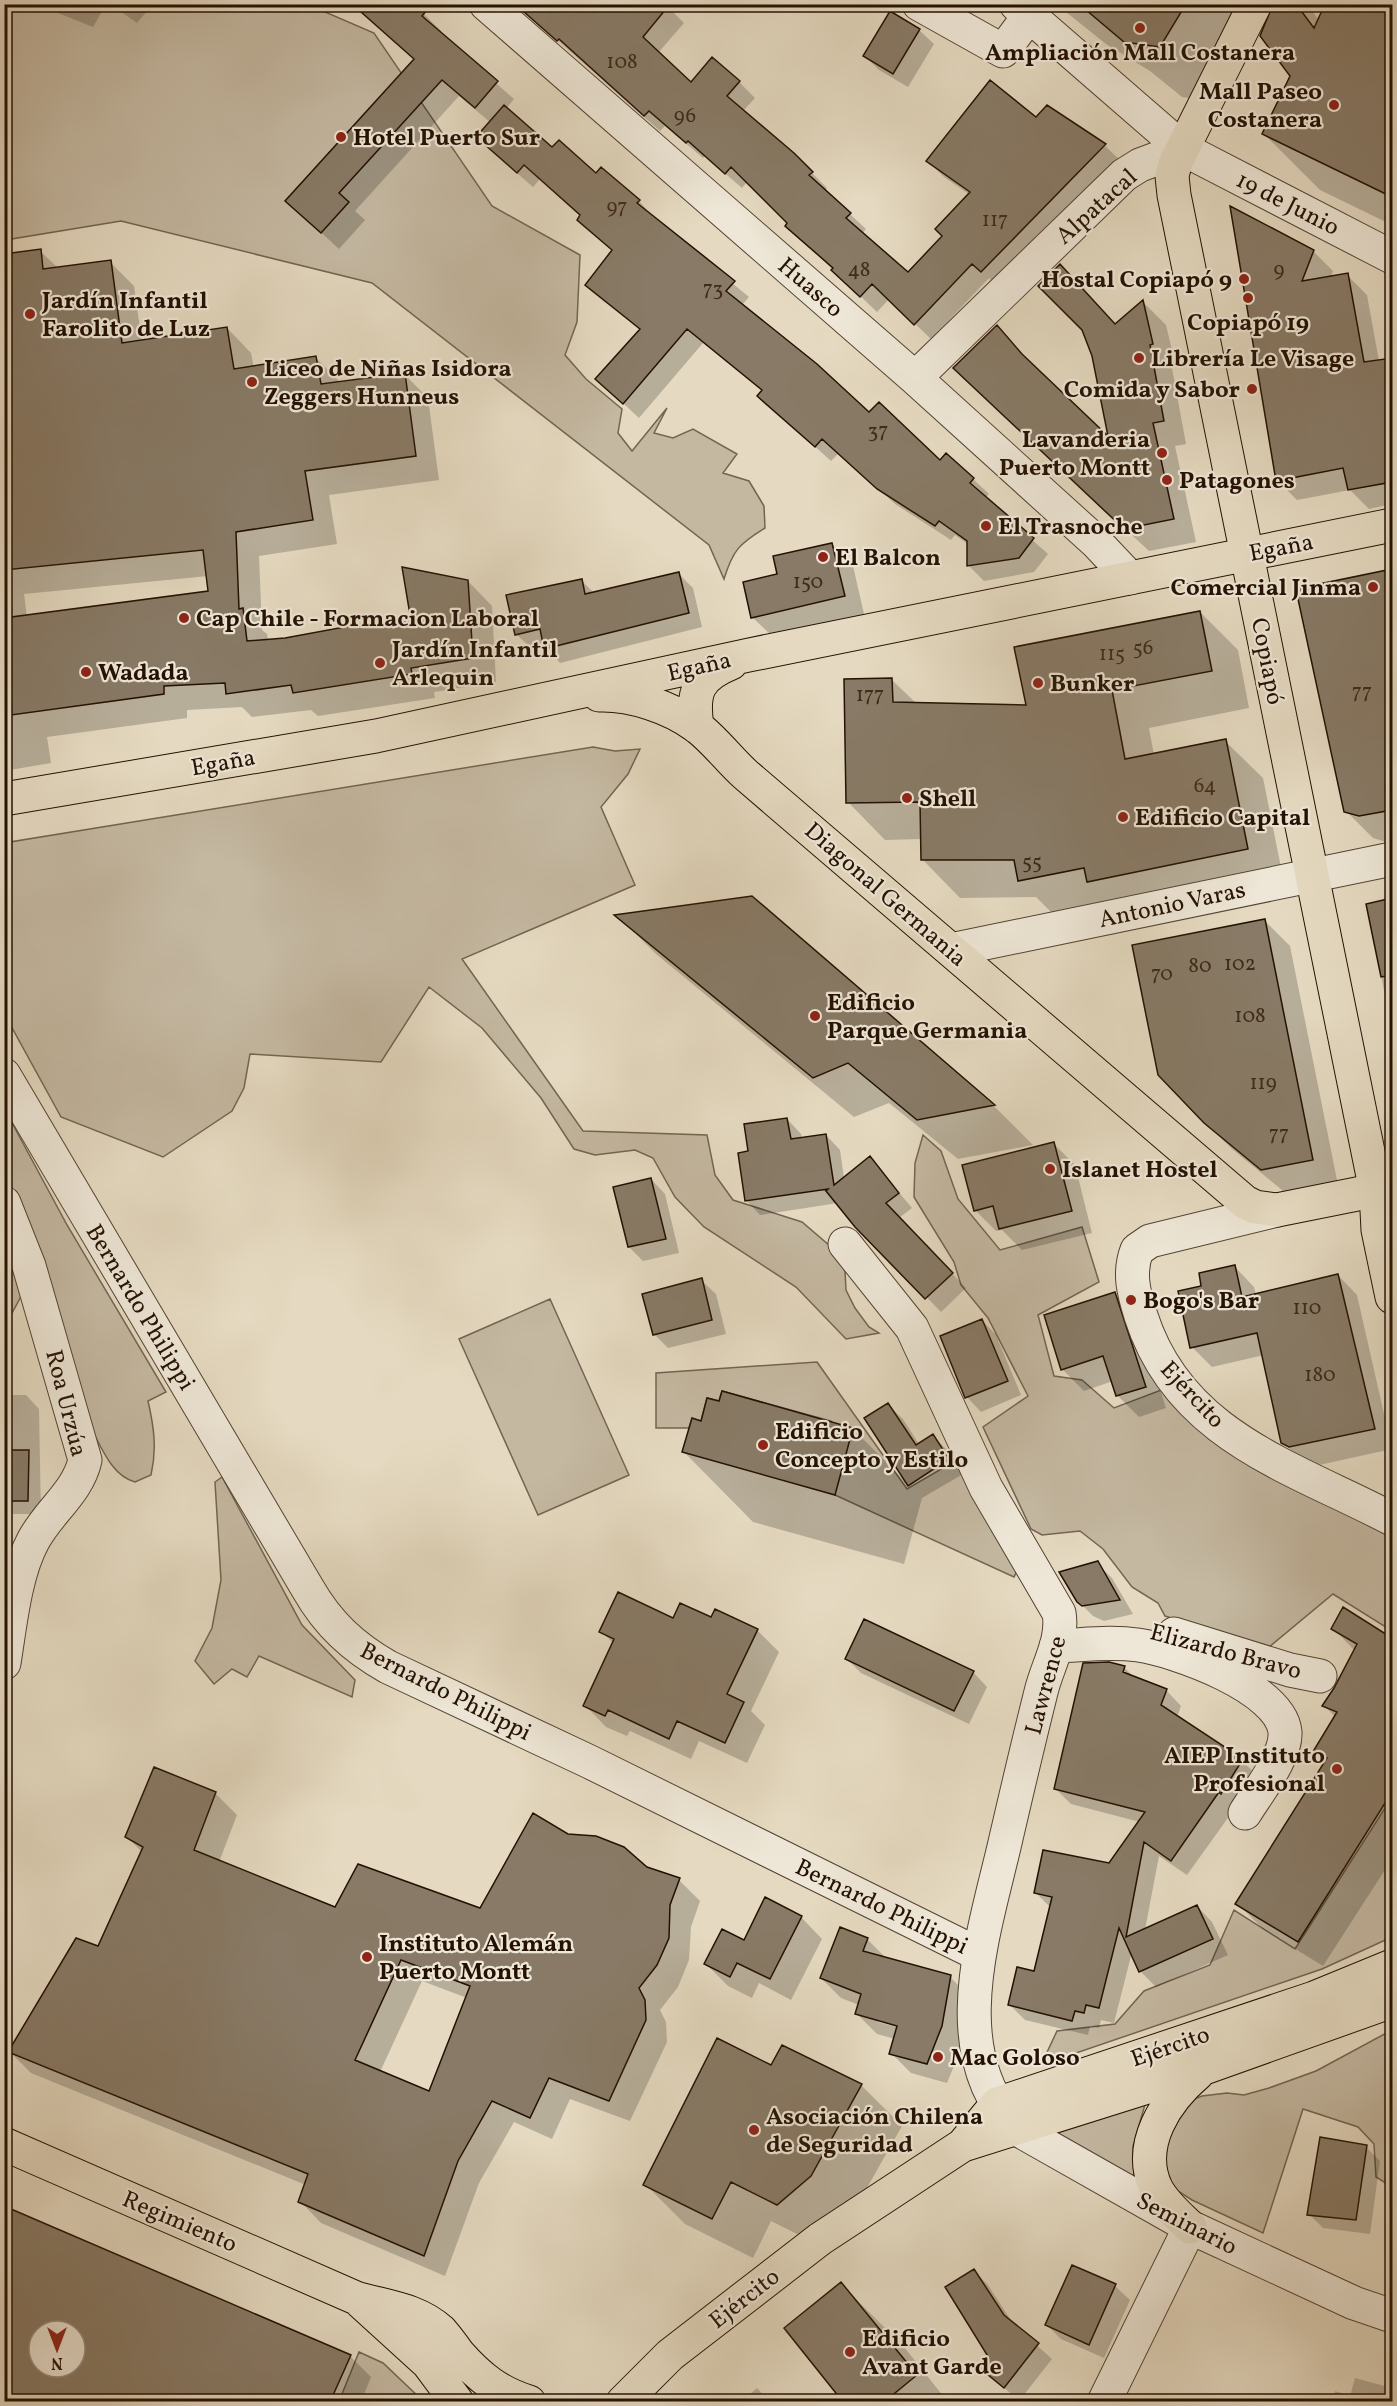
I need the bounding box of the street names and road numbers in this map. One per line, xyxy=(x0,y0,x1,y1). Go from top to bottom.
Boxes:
street label: Alpatacal xyxy=(1049,162,1146,253)
street label: 19 de Junio xyxy=(1229,164,1345,245)
street label: Huasco xyxy=(769,250,850,327)
street label: Egaña xyxy=(1246,526,1316,572)
street label: Copiapó xyxy=(1241,615,1291,708)
street label: Egaña xyxy=(664,644,735,692)
street label: Egaña xyxy=(188,742,258,786)
street label: Diagonal Germania xyxy=(796,815,973,976)
street label: Antonio Varas xyxy=(1096,874,1249,938)
street label: Bernardo Philippi xyxy=(76,1219,202,1398)
street label: Roa Urzúa xyxy=(35,1346,95,1461)
street label: Ejército xyxy=(1151,1354,1232,1437)
street label: Elizardo Bravo xyxy=(1146,1616,1305,1689)
street label: Lawrence xyxy=(1017,1632,1076,1739)
street label: Bernardo Philippi xyxy=(353,1635,537,1751)
street label: Bernardo Philippi xyxy=(789,1851,973,1964)
street label: Ejército xyxy=(1127,2019,1215,2077)
street label: Regimiento xyxy=(116,2183,242,2262)
street label: Seminario xyxy=(1130,2185,1243,2265)
street label: Ejército xyxy=(703,2261,788,2338)

